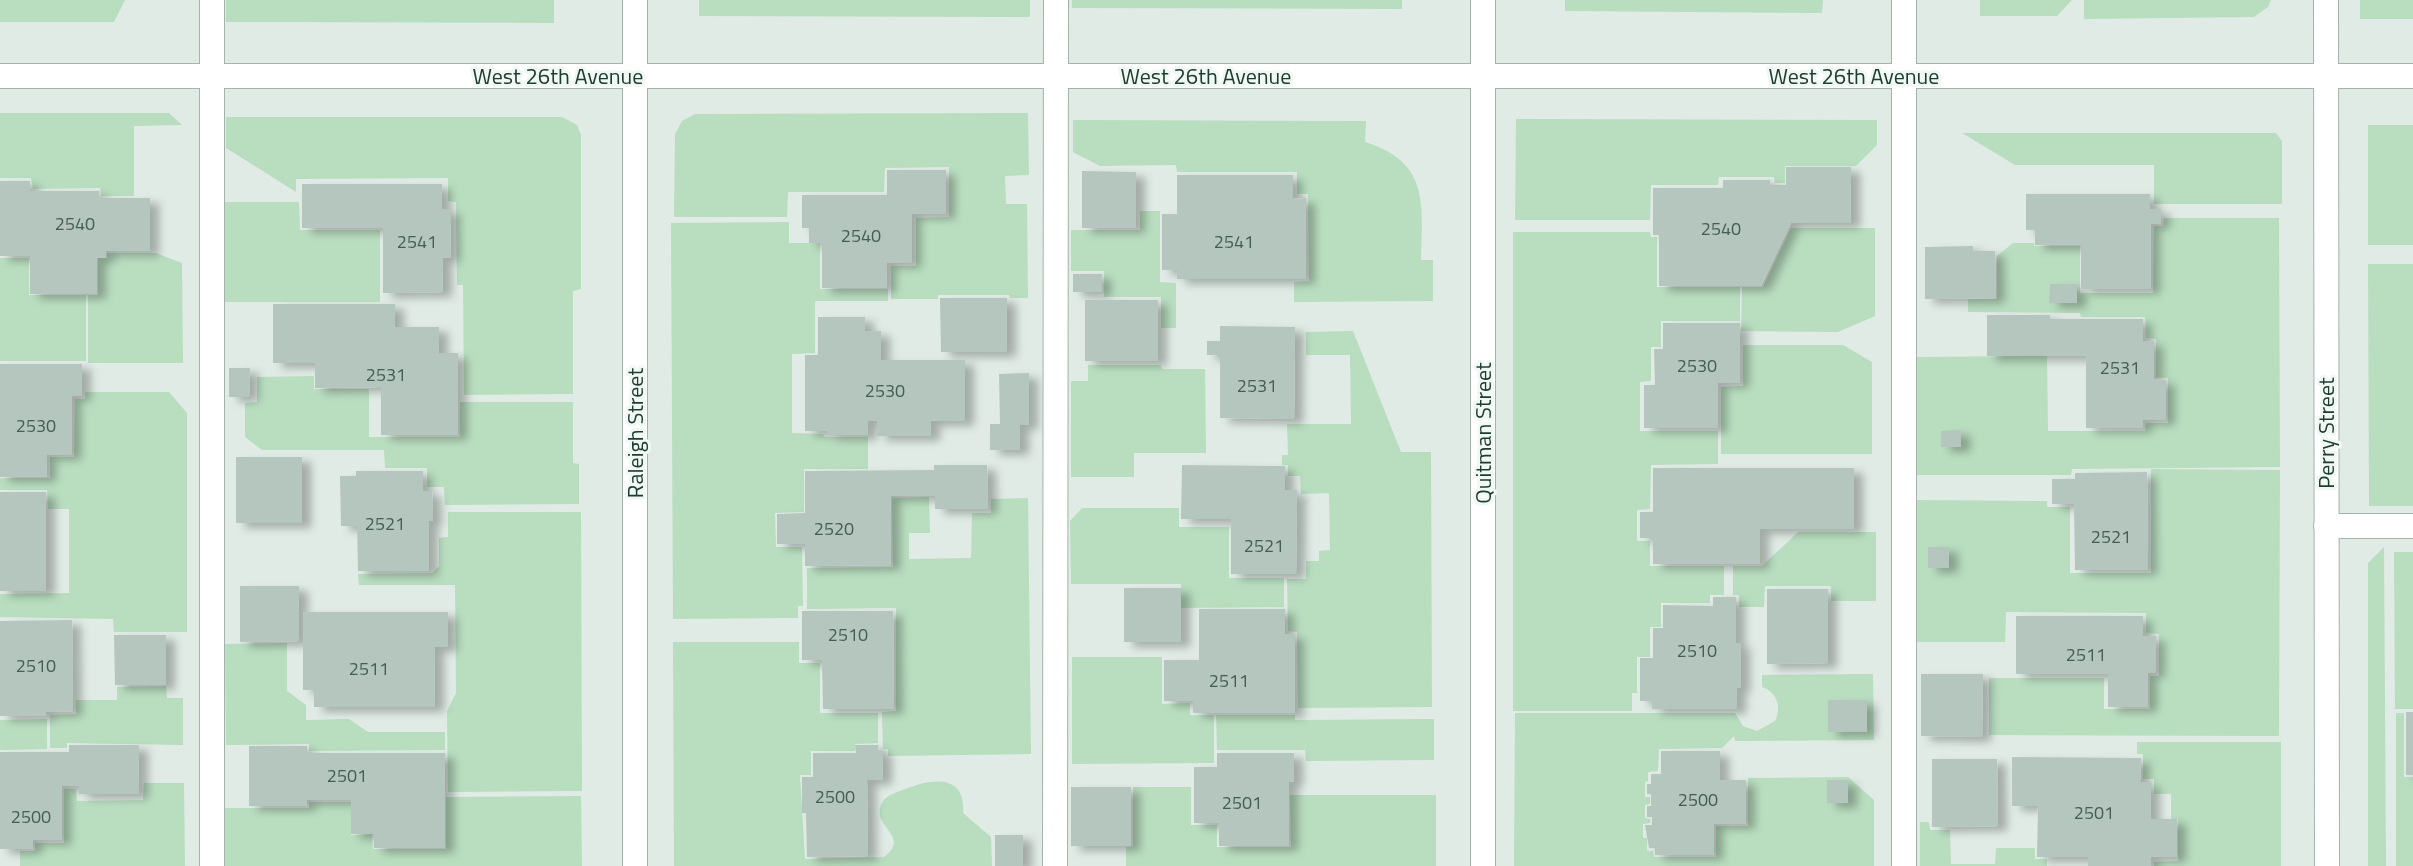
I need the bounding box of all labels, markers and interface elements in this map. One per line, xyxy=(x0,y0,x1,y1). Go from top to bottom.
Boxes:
street label: West 26th Avenue xyxy=(473,59,643,93)
street label: West 26th Avenue xyxy=(1121,59,1291,93)
street label: West 26th Avenue xyxy=(1769,59,1939,93)
house number: 2540 xyxy=(55,210,95,237)
house number: 2540 xyxy=(1701,215,1741,242)
house number: 2540 xyxy=(841,222,881,249)
house number: 2541 xyxy=(397,228,437,255)
house number: 2541 xyxy=(1214,228,1254,255)
house number: 2530 xyxy=(1677,352,1717,379)
house number: 2531 xyxy=(2100,354,2140,381)
house number: 2531 xyxy=(366,361,406,388)
street label: Quitman Street xyxy=(1466,362,1500,504)
street label: Raleigh Street xyxy=(618,368,652,498)
house number: 2531 xyxy=(1237,372,1277,399)
house number: 2530 xyxy=(865,377,905,404)
street label: Perry Street xyxy=(2309,377,2343,489)
house number: 2530 xyxy=(16,412,56,439)
house number: 2521 xyxy=(365,510,405,537)
house number: 2520 xyxy=(814,515,854,542)
house number: 2521 xyxy=(2091,523,2131,550)
house number: 2521 xyxy=(1244,532,1284,559)
house number: 2510 xyxy=(828,621,868,648)
house number: 2510 xyxy=(1677,637,1717,664)
house number: 2511 xyxy=(2066,641,2106,668)
house number: 2510 xyxy=(16,652,56,679)
house number: 2511 xyxy=(349,655,389,682)
house number: 2511 xyxy=(1209,667,1249,694)
house number: 2501 xyxy=(327,762,367,789)
house number: 2500 xyxy=(815,783,855,810)
house number: 2500 xyxy=(1678,786,1718,813)
house number: 2501 xyxy=(1222,789,1262,816)
house number: 2501 xyxy=(2074,799,2114,826)
house number: 2500 xyxy=(11,803,51,830)

